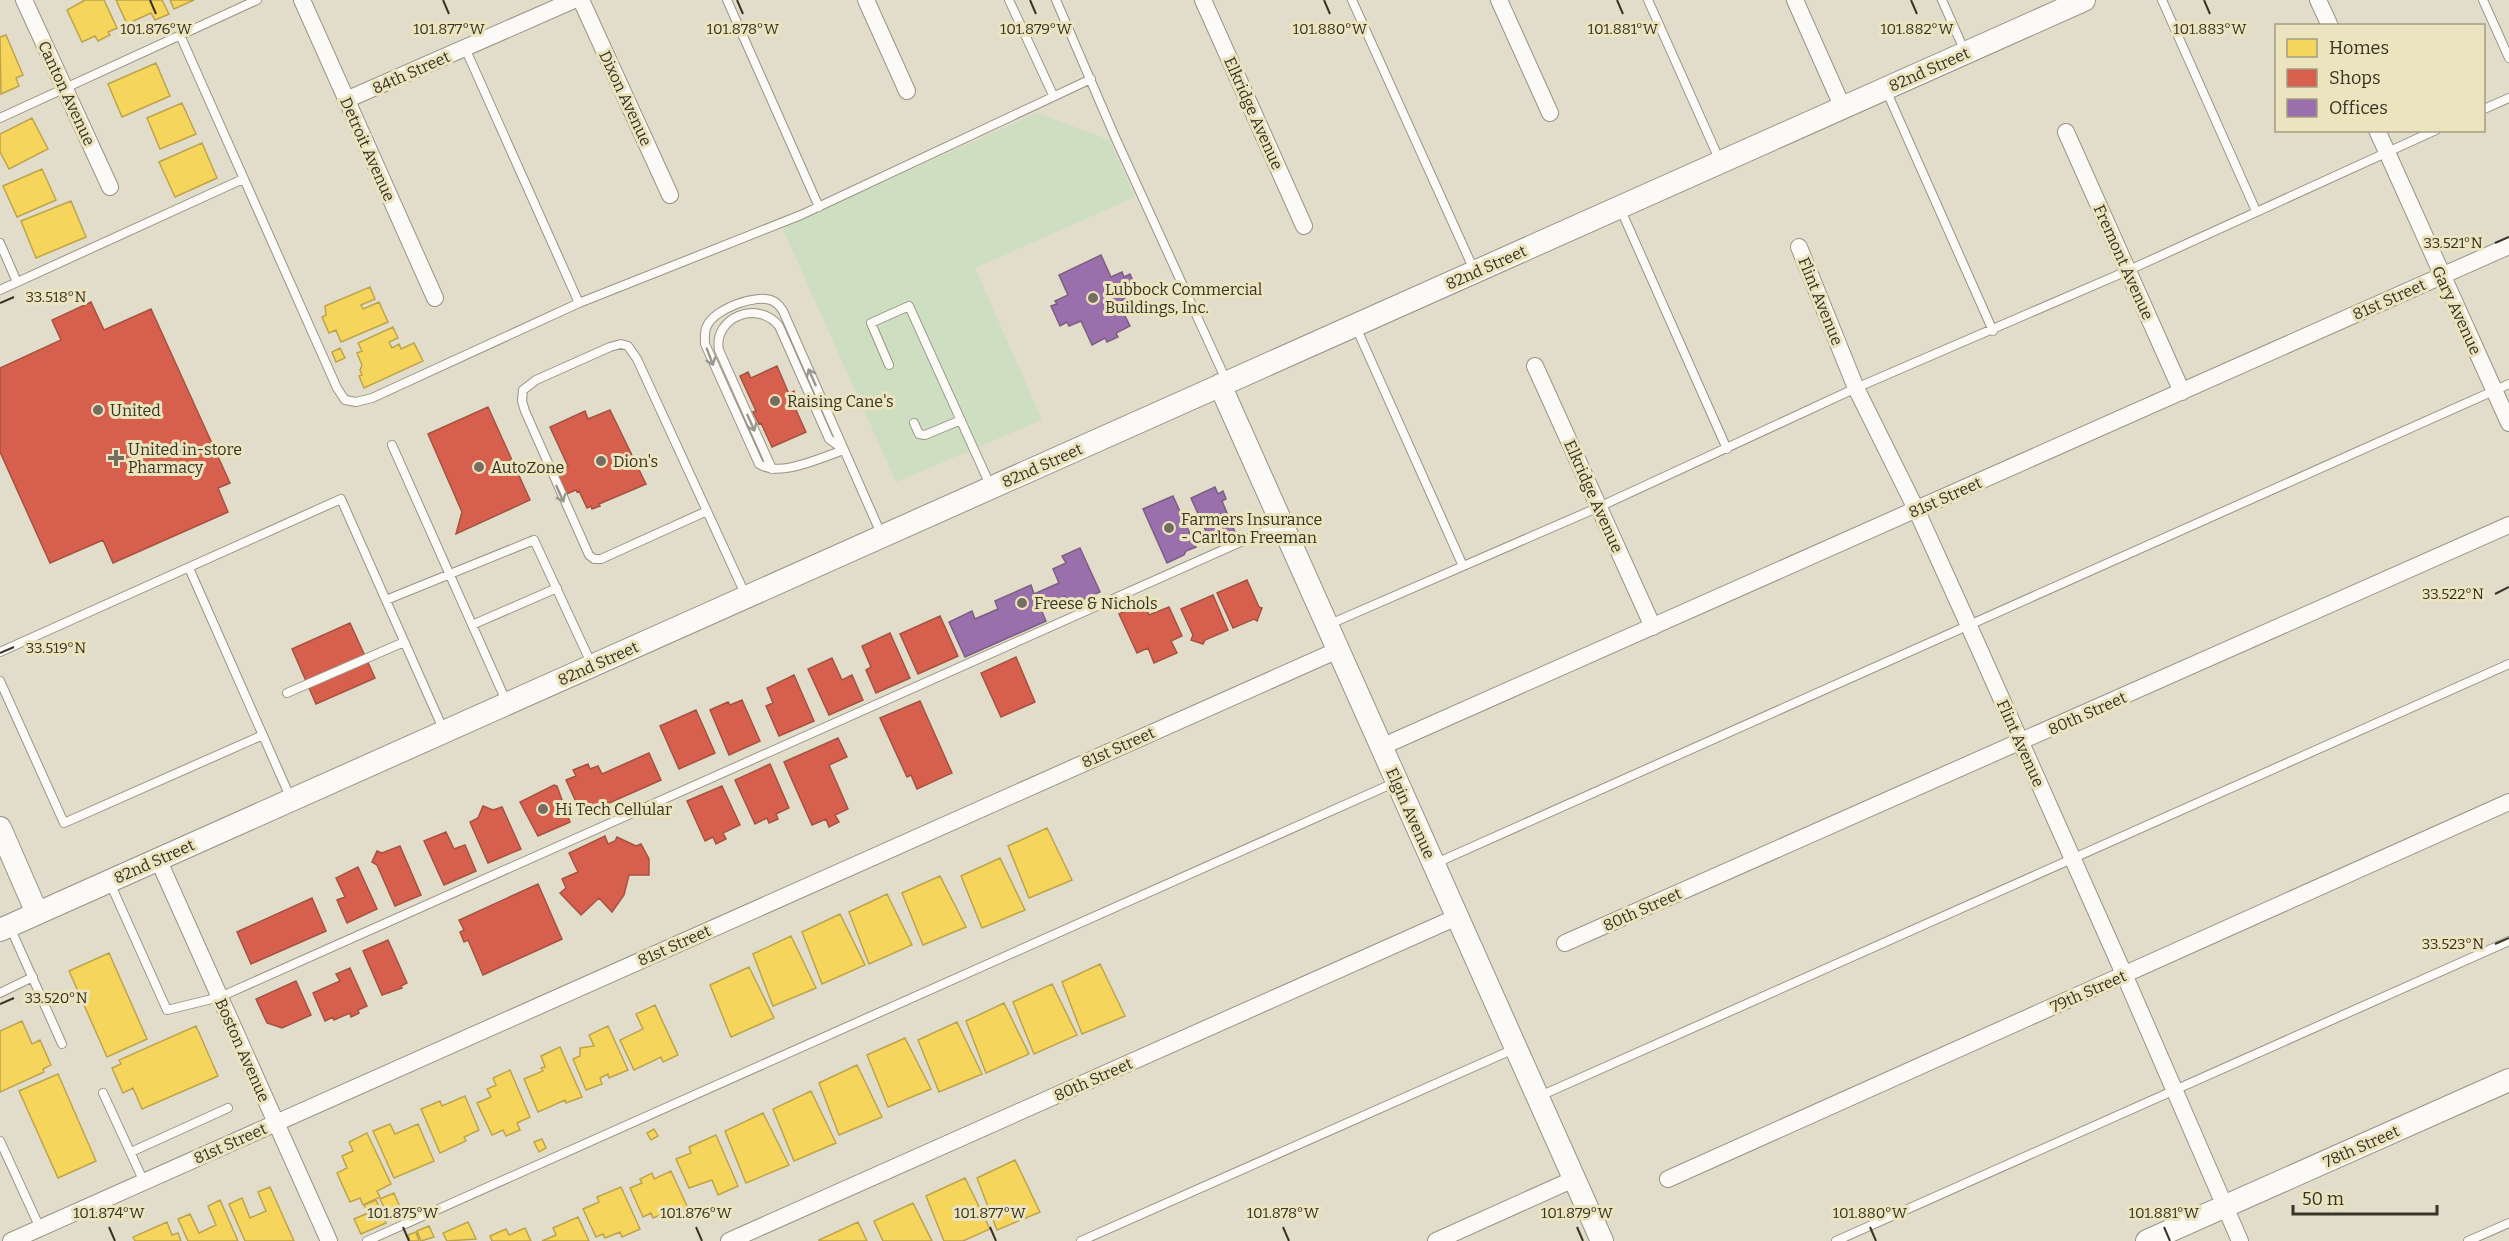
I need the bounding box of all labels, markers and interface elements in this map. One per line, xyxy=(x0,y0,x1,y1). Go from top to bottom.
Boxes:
text: 101.876°W xyxy=(120,20,192,38)
text: 101.877°W xyxy=(413,20,485,38)
text: 101.878°W xyxy=(707,20,780,38)
text: 101.879°W xyxy=(1000,20,1073,38)
text: 101.880°W xyxy=(1293,20,1368,38)
text: 101.881°W xyxy=(1588,20,1659,38)
text: 101.882°W xyxy=(1880,20,1954,38)
text: 101.883°W xyxy=(2173,20,2247,38)
legend xyxy=(2275,24,2485,132)
text: Homes xyxy=(2329,37,2389,59)
street label: Canton Avenue xyxy=(34,38,99,149)
street label: 82nd Street xyxy=(1886,43,1973,96)
street label: 84th Street xyxy=(369,47,453,98)
street label: Dixon Avenue xyxy=(595,48,656,149)
street label: Elkridge Avenue xyxy=(1220,54,1287,173)
text: Shops xyxy=(2329,67,2381,89)
street label: Detroit Avenue xyxy=(336,94,399,204)
text: Offices xyxy=(2329,97,2388,119)
street label: Fremont Avenue xyxy=(2090,202,2157,323)
text: 33.521°N xyxy=(2423,234,2483,252)
street label: 82nd Street xyxy=(1443,241,1530,294)
street label: Flint Avenue xyxy=(1794,254,1847,348)
street label: Gary Avenue xyxy=(2428,263,2485,358)
street label: 81st Street xyxy=(2350,275,2429,324)
place label: Lubbock Commercial Buildings, Inc. xyxy=(1105,280,1263,317)
text: 33.518°N xyxy=(26,288,87,306)
marker: Lubbock Commercial Buildings, Inc. xyxy=(1086,291,1100,305)
one-way arrow xyxy=(705,347,716,366)
one-way arrow xyxy=(806,368,817,387)
place label: Raising Cane's xyxy=(787,392,894,411)
marker: Raising Cane's xyxy=(768,394,782,408)
place label: United xyxy=(110,401,161,420)
marker: United xyxy=(91,403,105,417)
one-way arrow xyxy=(746,413,758,431)
street label: Elkridge Avenue xyxy=(1560,437,1627,556)
street label: 82nd Street xyxy=(999,439,1086,492)
place label: United in-store Pharmacy xyxy=(128,440,242,477)
marker: United in-store Pharmacy xyxy=(109,451,123,465)
place label: Dion's xyxy=(613,452,658,471)
marker: Dion's xyxy=(594,454,608,468)
place label: AutoZone xyxy=(491,458,564,477)
marker: AutoZone xyxy=(472,460,486,474)
street label: 81st Street xyxy=(1906,473,1985,522)
one-way arrow xyxy=(555,484,567,502)
place label: Farmers Insurance - Carlton Freeman xyxy=(1181,510,1322,547)
marker: Farmers Insurance - Carlton Freeman xyxy=(1162,521,1176,535)
text: 33.522°N xyxy=(2422,585,2484,603)
place label: Freese & Nichols xyxy=(1034,594,1158,613)
marker: Freese & Nichols xyxy=(1015,596,1029,610)
street label: 82nd Street xyxy=(555,637,642,690)
text: 33.519°N xyxy=(26,639,86,657)
street label: 80th Street xyxy=(2045,688,2130,739)
street label: Flint Avenue xyxy=(1993,697,2048,790)
street label: 81st Street xyxy=(1079,723,1158,772)
street label: Elgin Avenue xyxy=(1382,765,1439,862)
place label: Hi Tech Cellular xyxy=(555,800,672,819)
marker: Hi Tech Cellular xyxy=(536,802,550,816)
street label: 82nd Street xyxy=(111,835,198,888)
street label: 80th Street xyxy=(1600,884,1685,935)
street label: 81st Street xyxy=(635,921,714,970)
text: 33.523°N xyxy=(2422,935,2484,953)
street label: 79th Street xyxy=(2047,966,2129,1017)
text: 33.520°N xyxy=(24,989,88,1007)
street label: Boston Avenue xyxy=(211,995,274,1105)
street label: 80th Street xyxy=(1051,1054,1136,1105)
street label: 81st Street xyxy=(191,1119,270,1168)
street label: 78th Street xyxy=(2320,1121,2402,1172)
scale bar xyxy=(2293,1178,2437,1216)
text: 50 m xyxy=(2302,1188,2344,1210)
text: 101.874°W xyxy=(73,1204,145,1222)
text: 101.875°W xyxy=(367,1204,439,1222)
text: 101.876°W xyxy=(660,1204,732,1222)
text: 101.877°W xyxy=(954,1204,1026,1222)
text: 101.878°W xyxy=(1247,1204,1320,1222)
text: 101.879°W xyxy=(1541,1204,1614,1222)
text: 101.880°W xyxy=(1833,1204,1908,1222)
text: 101.881°W xyxy=(2129,1204,2200,1222)

